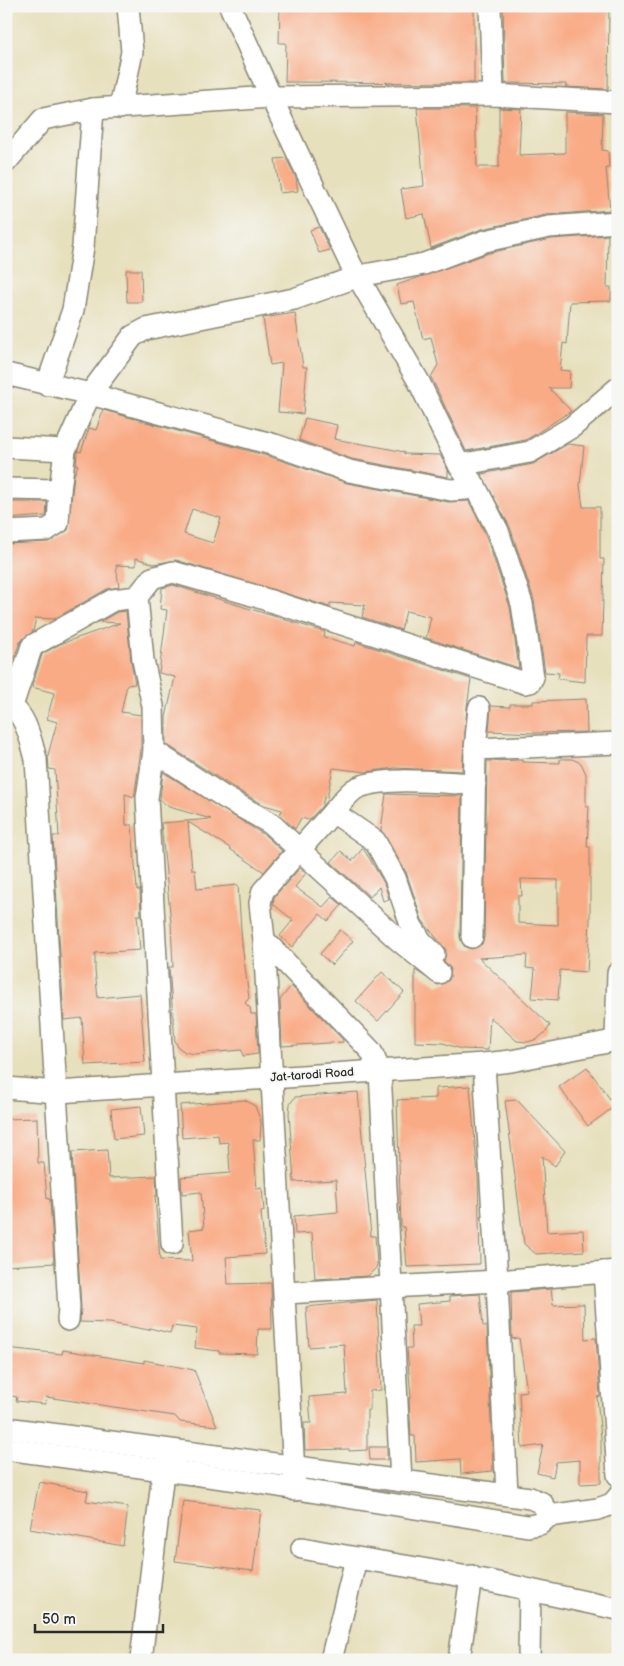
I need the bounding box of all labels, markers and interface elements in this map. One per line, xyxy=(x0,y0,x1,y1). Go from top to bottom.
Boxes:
street label: Jat-tarodi Road xyxy=(270,1065,354,1085)
scale bar xyxy=(35,1601,162,1633)
text: 50 m xyxy=(42,1610,76,1629)

